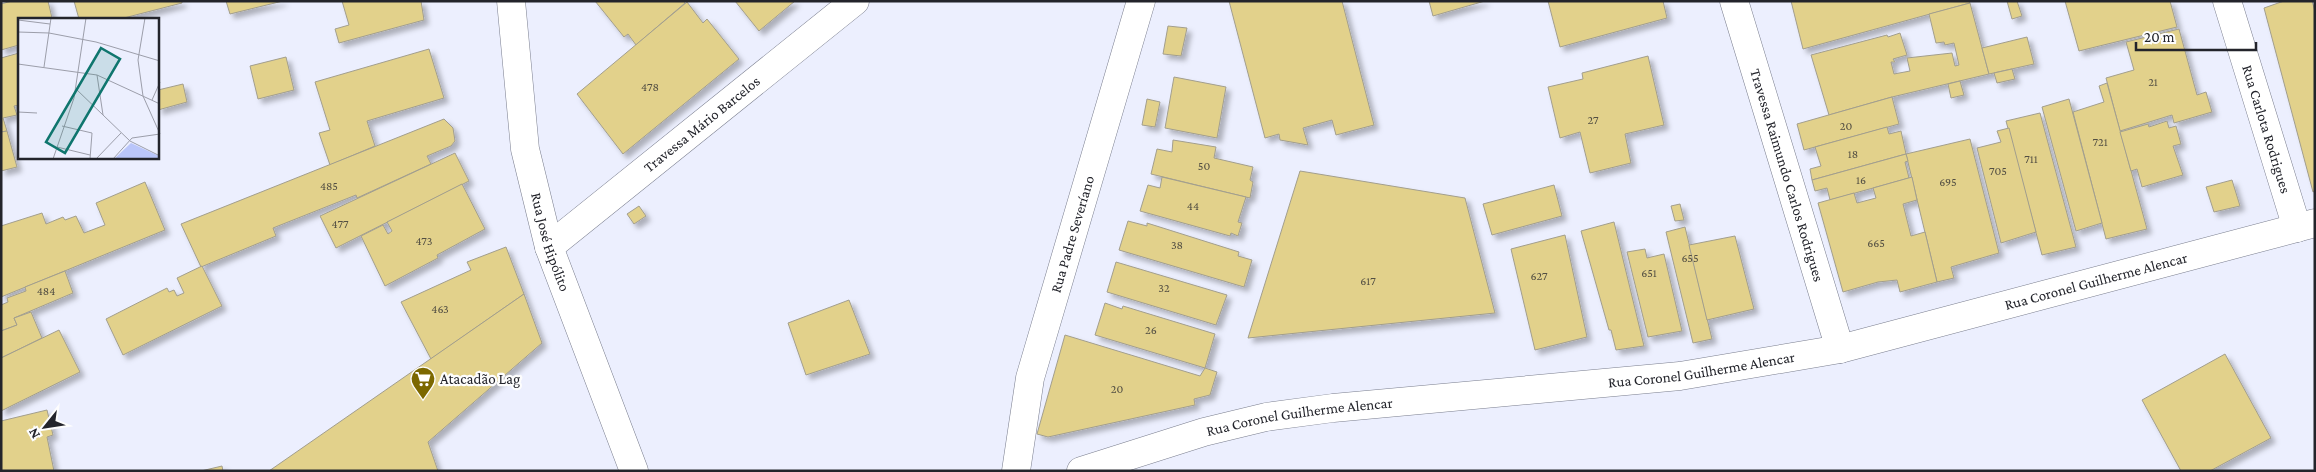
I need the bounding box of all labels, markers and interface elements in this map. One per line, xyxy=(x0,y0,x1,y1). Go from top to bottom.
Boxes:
inset map xyxy=(18,18,159,159)
scale bar xyxy=(2136,20,2256,52)
text: 20 m xyxy=(2144,29,2175,45)
street label: Rua Carlota Rodrigues xyxy=(2239,63,2294,195)
street label: Travessa Raimundo Carlos Rodrigues xyxy=(1747,67,1827,284)
street label: Travessa Mário Barcelos xyxy=(641,73,763,176)
house number: 21 xyxy=(2148,75,2158,89)
house number: 478 xyxy=(641,80,659,94)
house number: 27 xyxy=(1587,113,1599,127)
house number: 20 xyxy=(1840,119,1852,133)
house number: 721 xyxy=(2092,135,2108,149)
house number: 18 xyxy=(1848,147,1858,161)
house number: 711 xyxy=(2024,152,2038,166)
house number: 50 xyxy=(1198,159,1210,173)
house number: 705 xyxy=(1989,164,2007,178)
house number: 16 xyxy=(1856,173,1866,187)
street label: Rua Padre Severíano xyxy=(1048,174,1097,295)
house number: 695 xyxy=(1939,175,1957,189)
house number: 485 xyxy=(320,179,338,193)
street label: Rua José Hipólito xyxy=(528,191,573,293)
house number: 44 xyxy=(1187,199,1199,213)
house number: 477 xyxy=(332,217,349,231)
house number: 473 xyxy=(416,234,433,248)
house number: 665 xyxy=(1867,236,1885,250)
house number: 38 xyxy=(1171,238,1183,252)
street label: Rua Coronel Guilherme Alencar xyxy=(2003,249,2190,313)
house number: 655 xyxy=(1681,251,1699,265)
house number: 651 xyxy=(1641,266,1657,280)
house number: 627 xyxy=(1531,269,1548,283)
house number: 617 xyxy=(1360,274,1376,288)
house number: 32 xyxy=(1158,281,1170,295)
house number: 484 xyxy=(37,284,55,298)
house number: 463 xyxy=(431,302,449,316)
house number: 26 xyxy=(1145,323,1157,337)
street label: Rua Coronel Guilherme Alencar xyxy=(1607,349,1797,391)
supermarket icon: Atacadão Lag xyxy=(410,366,436,400)
place label: Atacadão Lag xyxy=(440,371,520,388)
house number: 20 xyxy=(1111,382,1123,396)
street label: Rua Coronel Guilherme Alencar xyxy=(1205,394,1394,439)
north arrow xyxy=(20,402,70,452)
text: N xyxy=(24,425,43,442)

